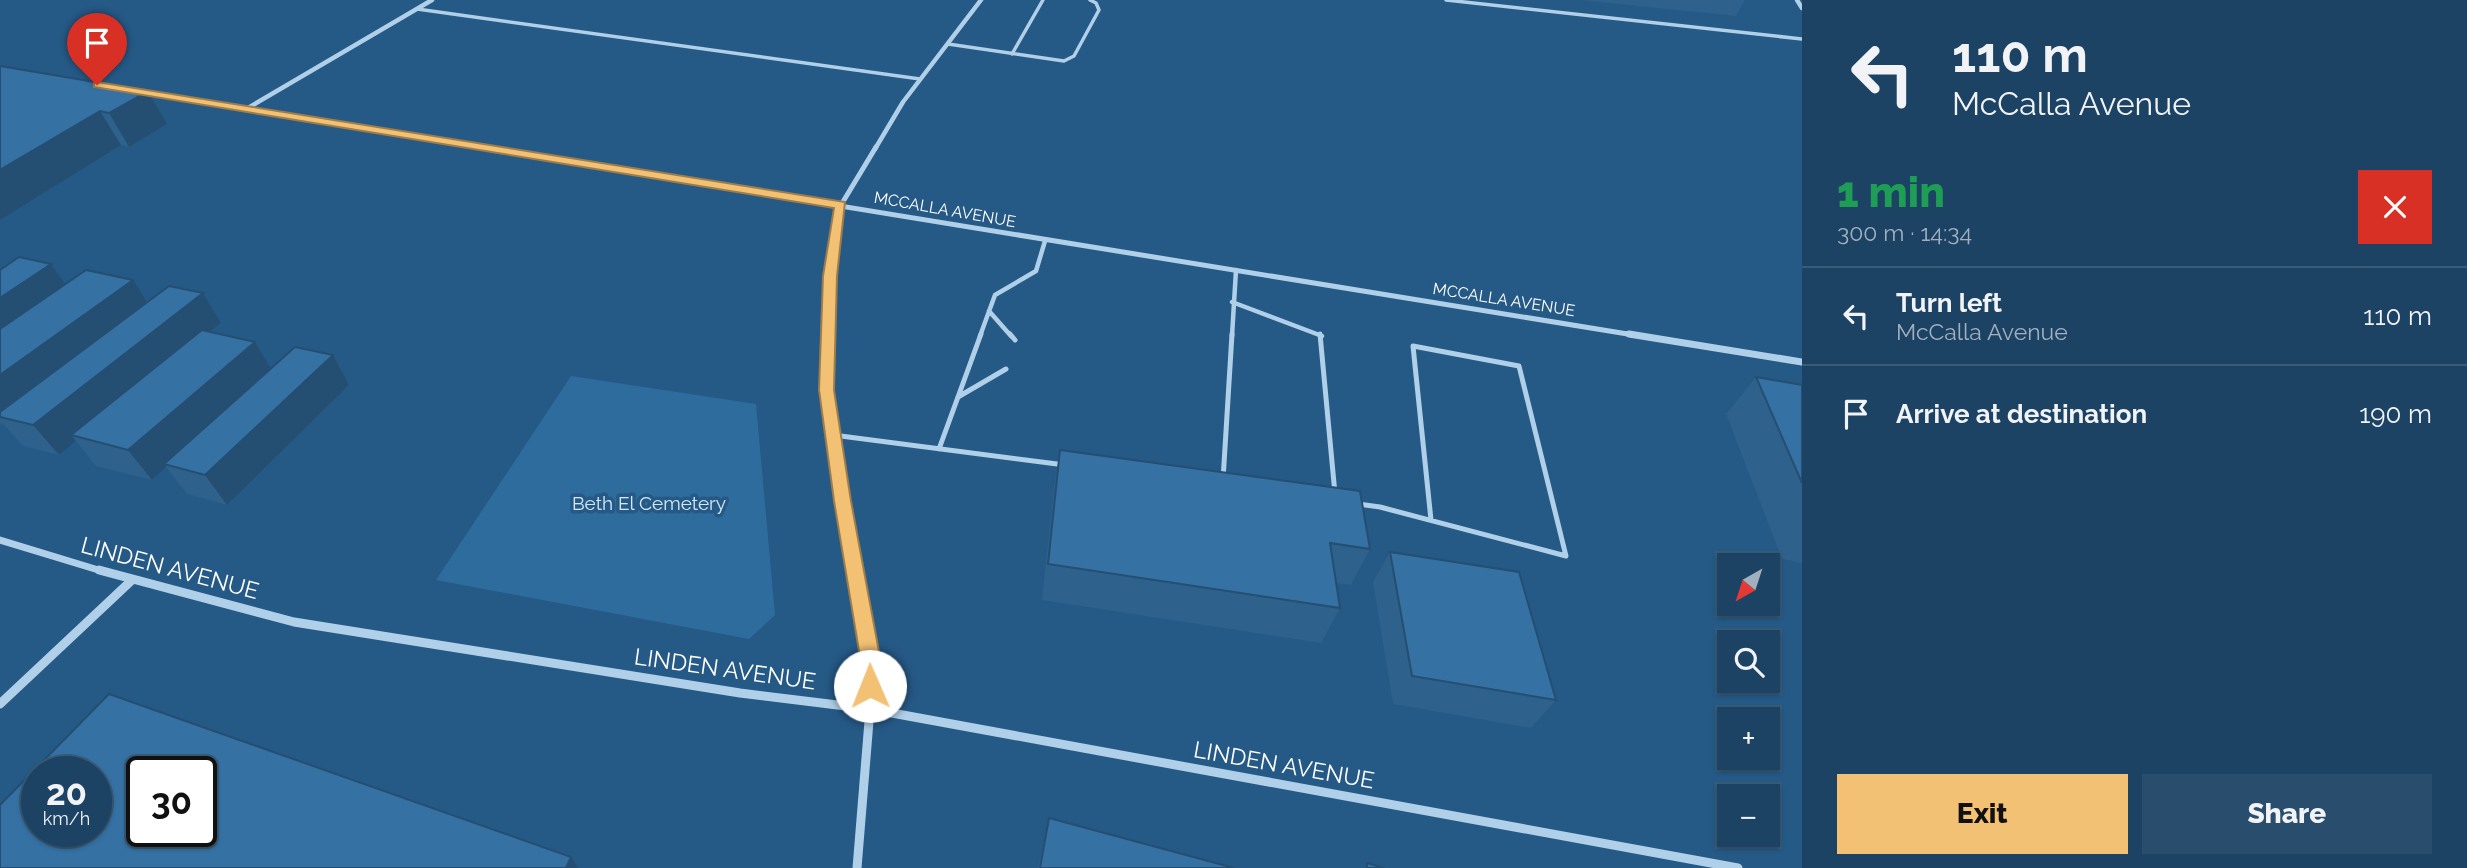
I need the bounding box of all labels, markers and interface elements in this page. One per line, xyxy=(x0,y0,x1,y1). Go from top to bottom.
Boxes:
pin xyxy=(67,13,127,85)
icon: arrive xyxy=(78,24,116,62)
text: 110 m xyxy=(1952,26,2088,83)
icon: left xyxy=(1837,28,1928,119)
text: McCalla Avenue xyxy=(1952,85,2191,122)
text: 1 min xyxy=(1837,168,1945,217)
button: close xyxy=(2358,170,2432,244)
street label: MCCALLA AVENUE xyxy=(872,188,1018,231)
text: 300 m · 14:34 xyxy=(1837,219,1972,246)
street label: MCCALLA AVENUE xyxy=(1431,279,1577,320)
text: Turn left xyxy=(1896,288,2002,318)
icon: left xyxy=(1837,297,1875,335)
text: 110 m xyxy=(2363,301,2432,331)
text: McCalla Avenue xyxy=(1896,318,2068,345)
icon: arrive xyxy=(1837,395,1875,433)
text: Arrive at destination xyxy=(1896,399,2147,429)
text: 190 m xyxy=(2359,399,2432,429)
park label: Beth El Cemetery xyxy=(572,492,726,514)
street label: LINDEN AVENUE xyxy=(78,531,262,604)
north arrow xyxy=(1717,553,1780,616)
map controls xyxy=(1717,553,1780,847)
button: search xyxy=(1717,630,1780,693)
street label: LINDEN AVENUE xyxy=(632,642,818,695)
position arrow xyxy=(833,649,907,723)
button: + xyxy=(1717,707,1780,770)
street label: LINDEN AVENUE xyxy=(1192,735,1377,794)
speed limit sign: 30 xyxy=(126,756,217,847)
text: 20 xyxy=(46,772,87,813)
button: Exit xyxy=(1837,774,2128,854)
button: Share xyxy=(2142,774,2432,854)
button: − xyxy=(1717,784,1780,847)
text: km/h xyxy=(43,808,90,829)

